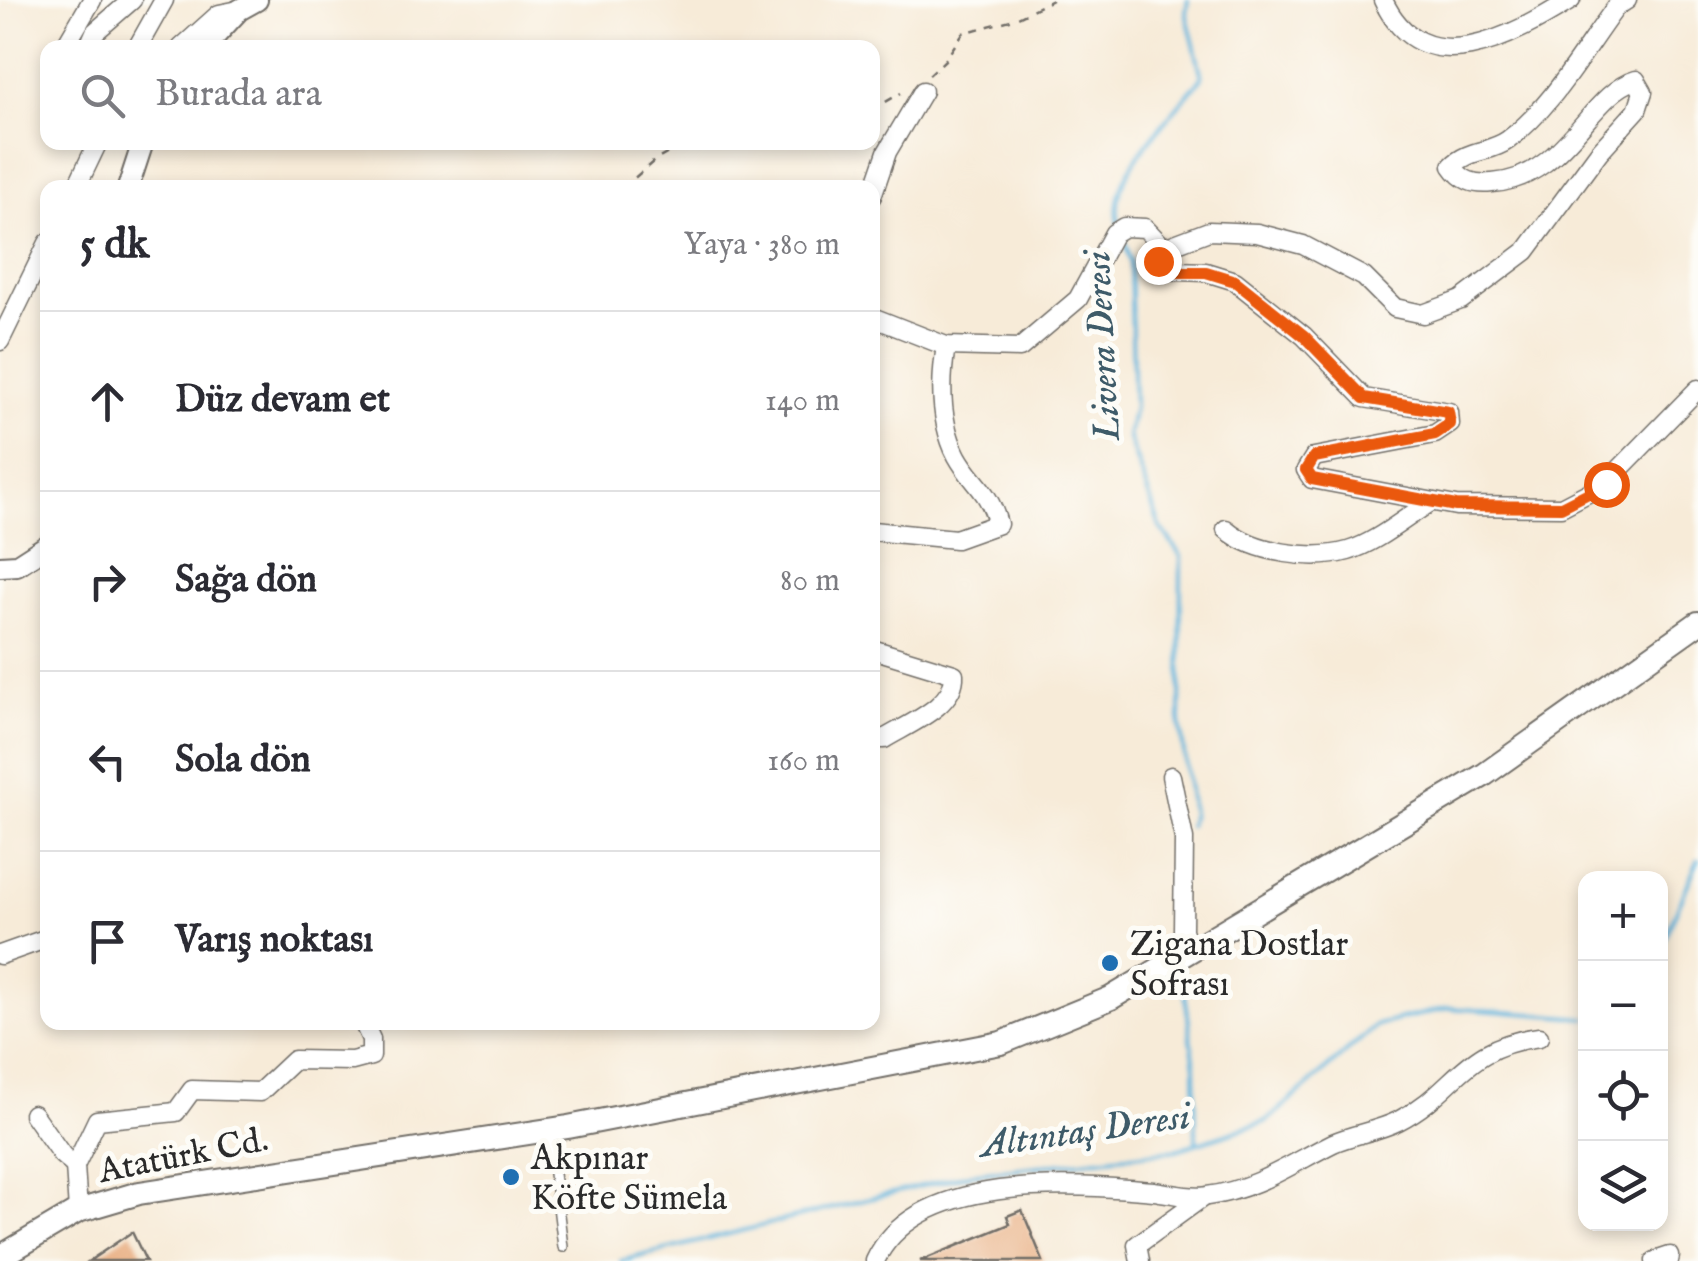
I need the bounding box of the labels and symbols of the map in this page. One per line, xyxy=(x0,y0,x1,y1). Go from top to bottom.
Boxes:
route end xyxy=(1136,239,1182,285)
water label: Livera Deresi xyxy=(1075,247,1133,443)
route start xyxy=(1584,462,1630,508)
place label: Zigana Dostlar Sofrası xyxy=(1130,923,1348,1008)
marker: Zigana Dostlar Sofrası xyxy=(1099,952,1121,974)
water label: Altıntaş Deresi xyxy=(974,1093,1195,1171)
street label: Atatürk Cd. xyxy=(94,1118,272,1195)
place label: Akpınar Köfte Sümela xyxy=(530,1137,728,1222)
marker: Akpınar Köfte Sümela xyxy=(500,1166,522,1188)

